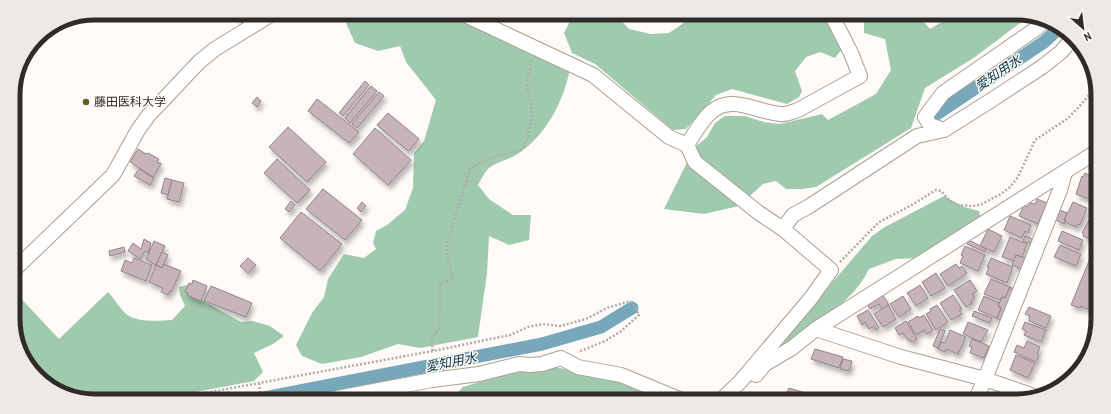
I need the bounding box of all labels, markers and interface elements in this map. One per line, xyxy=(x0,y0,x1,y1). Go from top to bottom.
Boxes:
north arrow xyxy=(1063,8,1103,48)
text: N xyxy=(1082,29,1094,45)
water label: 愛知用水 xyxy=(972,50,1026,95)
place label: 藤田医科大学 xyxy=(94,94,166,110)
marker: 藤田医科大学 xyxy=(81,97,91,107)
water label: 愛知用水 xyxy=(424,348,480,375)

